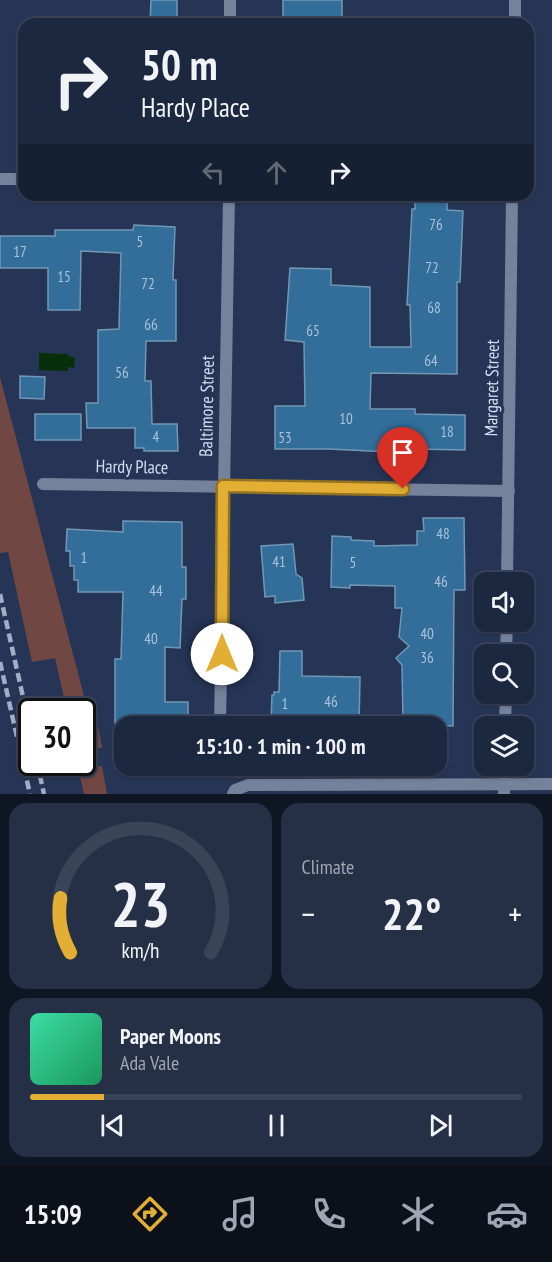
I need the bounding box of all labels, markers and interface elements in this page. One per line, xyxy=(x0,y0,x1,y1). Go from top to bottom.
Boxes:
text: 50 m xyxy=(141,37,218,92)
icon: right xyxy=(42,42,120,120)
text: Hardy Place xyxy=(141,90,250,124)
icon: left xyxy=(197,156,230,189)
icon: ahead xyxy=(260,156,293,189)
icon: right xyxy=(323,156,356,189)
house number: 76 xyxy=(429,215,443,234)
house number: 5 xyxy=(137,232,143,251)
house number: 17 xyxy=(13,242,27,261)
house number: 72 xyxy=(425,258,439,277)
house number: 15 xyxy=(57,267,71,286)
house number: 72 xyxy=(141,274,155,293)
house number: 68 xyxy=(427,298,441,317)
house number: 66 xyxy=(144,315,158,334)
house number: 65 xyxy=(306,321,320,340)
street label: Margaret Street xyxy=(479,339,504,437)
house number: 64 xyxy=(424,351,438,370)
street label: Baltimore Street xyxy=(194,355,219,457)
house number: 56 xyxy=(115,363,129,382)
house number: 10 xyxy=(339,409,353,428)
house number: 18 xyxy=(440,422,454,441)
house number: 4 xyxy=(153,427,160,446)
pin xyxy=(377,427,428,489)
house number: 53 xyxy=(278,428,292,447)
icon: arrive xyxy=(386,436,419,469)
street label: Hardy Place xyxy=(95,454,169,479)
house number: 48 xyxy=(436,524,450,543)
house number: 1 xyxy=(81,548,87,567)
house number: 41 xyxy=(272,552,286,571)
house number: 5 xyxy=(350,553,356,572)
house number: 46 xyxy=(434,572,448,591)
map controls xyxy=(474,572,534,776)
button: sound xyxy=(474,572,534,632)
house number: 44 xyxy=(149,581,163,600)
position arrow xyxy=(190,622,254,686)
house number: 40 xyxy=(420,624,434,643)
house number: 40 xyxy=(144,629,158,648)
button: search xyxy=(474,644,534,704)
house number: 36 xyxy=(420,648,434,667)
house number: 46 xyxy=(324,692,338,711)
house number: 1 xyxy=(282,694,288,713)
speed limit sign: 30 xyxy=(18,698,96,776)
button: layers xyxy=(474,716,534,776)
text: 15:10 · 1 min · 100 m xyxy=(195,732,366,760)
text: Climate xyxy=(302,854,354,880)
text: 23 xyxy=(110,863,170,944)
text: 22° xyxy=(382,884,441,942)
text: − xyxy=(302,892,315,935)
text: + xyxy=(508,892,522,935)
text: km/h xyxy=(121,936,159,964)
text: Paper Moons xyxy=(120,1022,221,1050)
text: Ada Vale xyxy=(120,1050,179,1076)
icon: previous xyxy=(96,1109,129,1142)
icon: pause xyxy=(260,1109,293,1142)
icon: next xyxy=(424,1109,457,1142)
icon: directions xyxy=(129,1193,171,1235)
icon: music xyxy=(219,1193,261,1235)
icon: phone xyxy=(308,1193,350,1235)
icon: climate xyxy=(397,1193,439,1235)
icon: car xyxy=(486,1193,528,1235)
text: 15:09 xyxy=(24,1197,82,1231)

